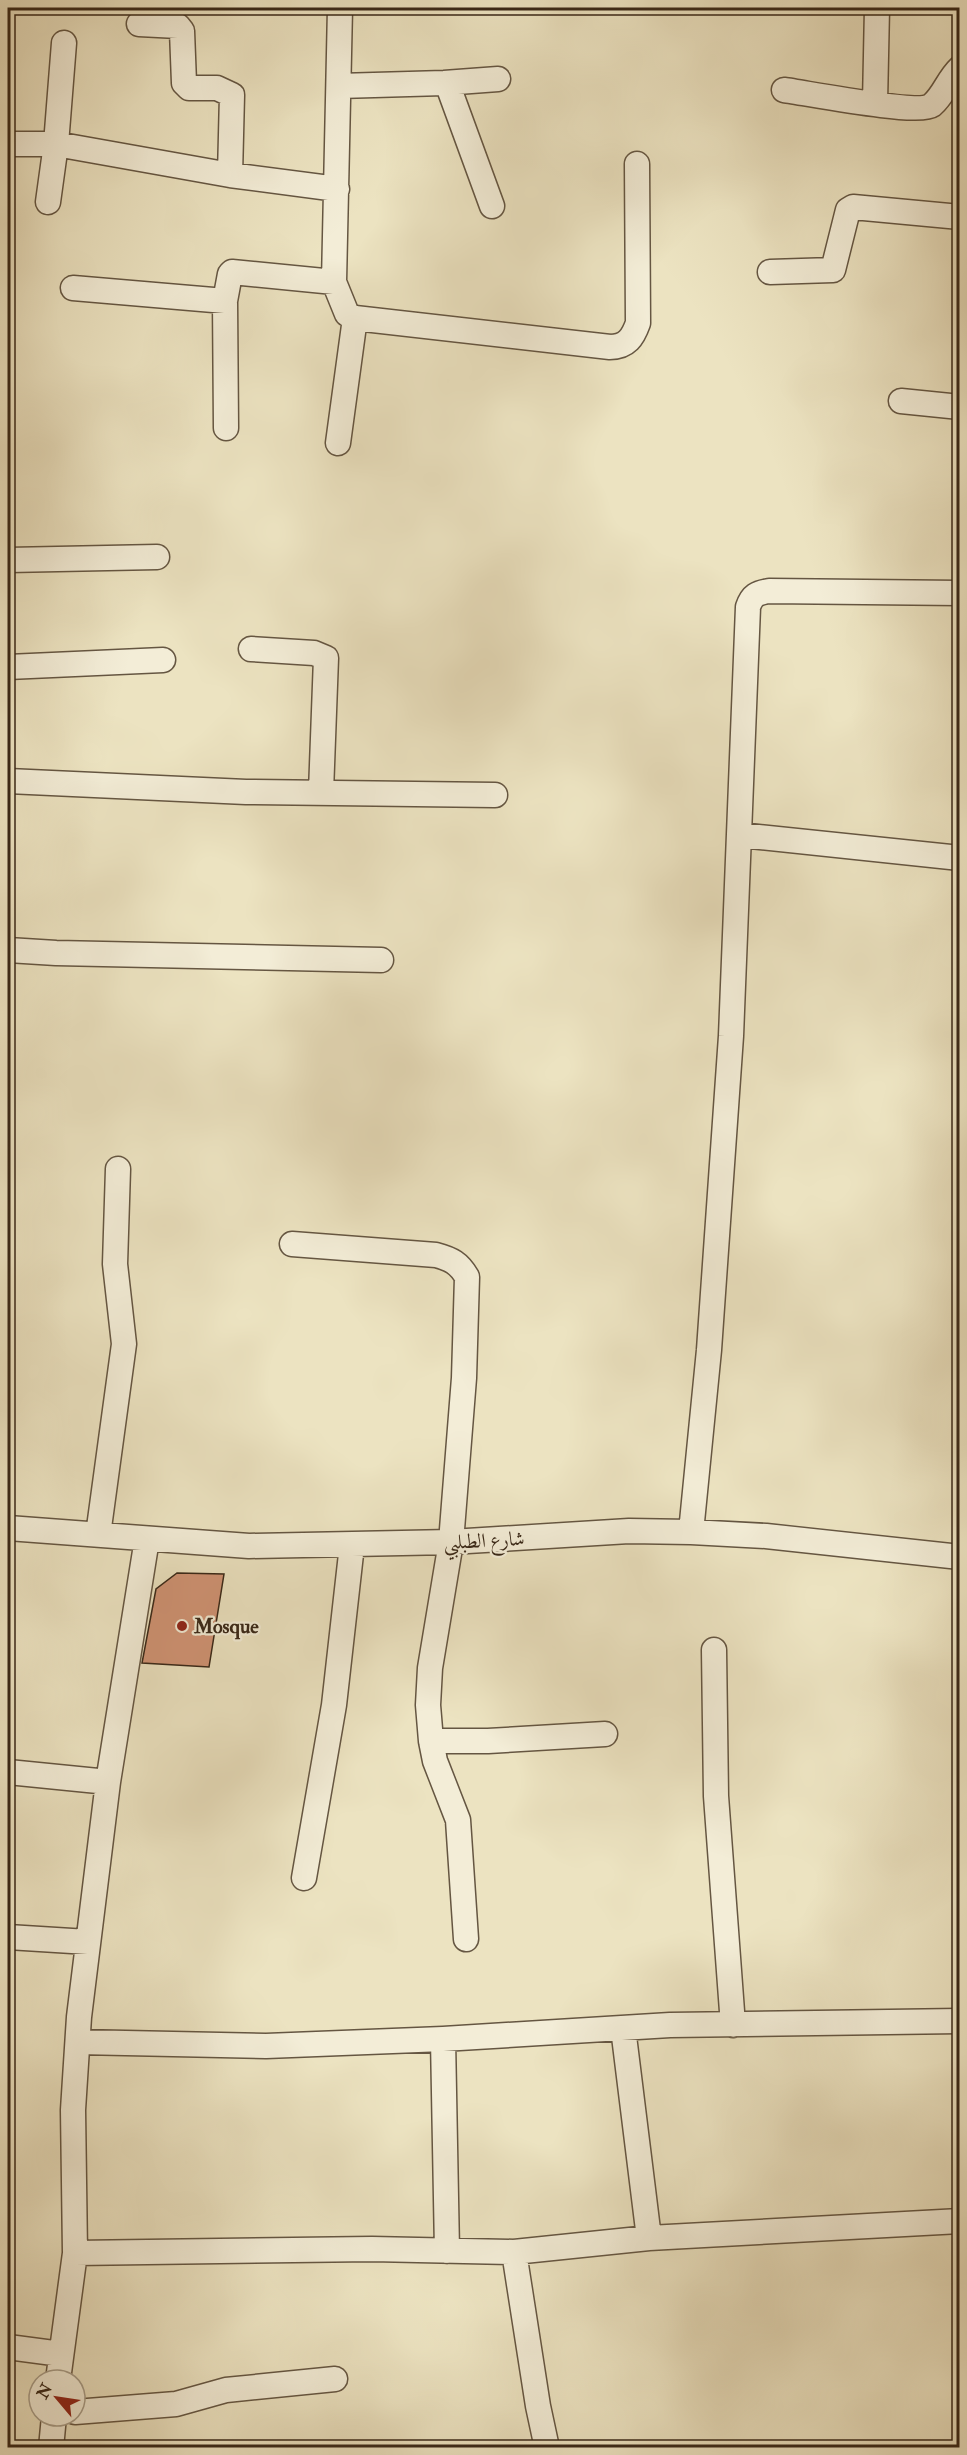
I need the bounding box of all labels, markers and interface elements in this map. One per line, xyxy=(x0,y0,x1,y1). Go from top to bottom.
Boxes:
street label: شارع الطبلبي xyxy=(443,1526,526,1561)
place label: Mosque xyxy=(193,1614,259,1640)
marker: Mosque xyxy=(175,1619,189,1633)
north arrow xyxy=(27,2368,87,2428)
text: N xyxy=(32,2380,57,2403)

